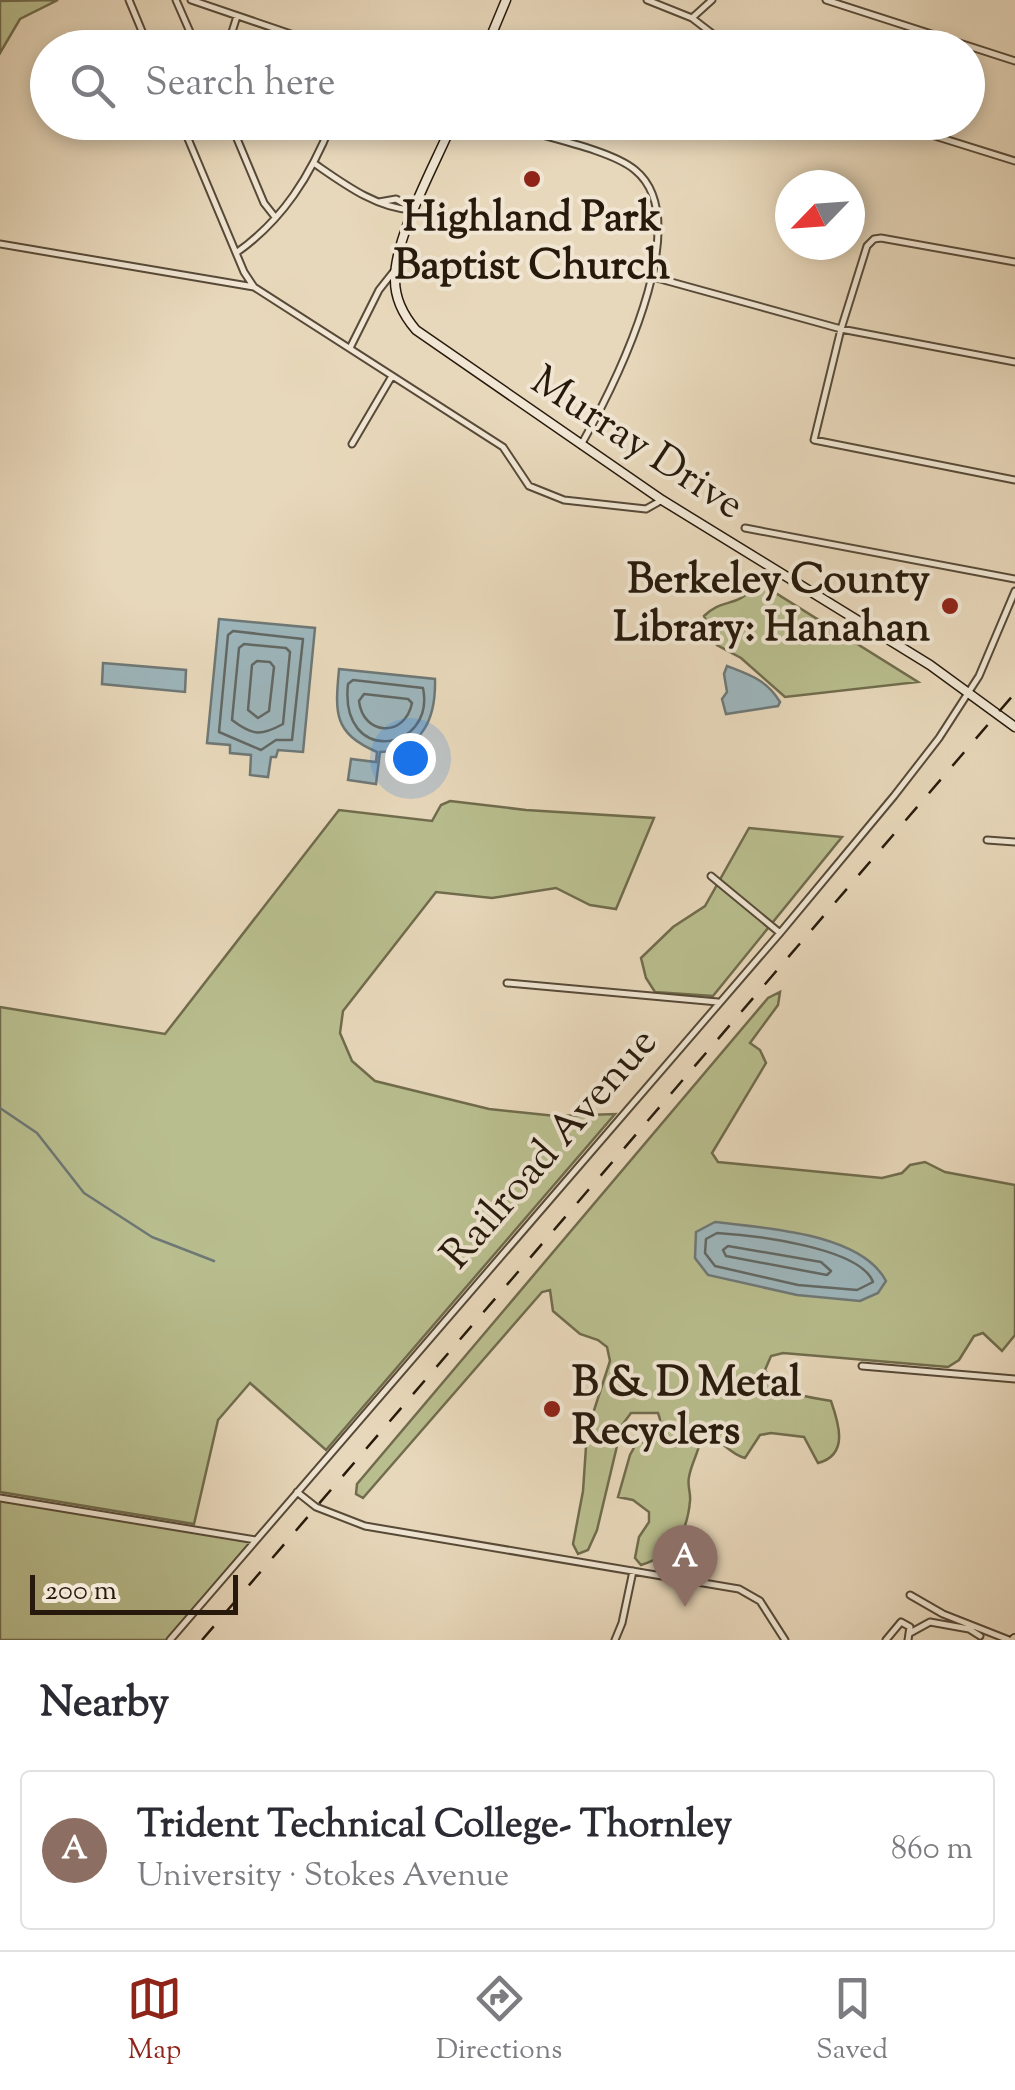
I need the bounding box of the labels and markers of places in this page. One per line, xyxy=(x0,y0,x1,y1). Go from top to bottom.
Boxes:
marker: Highland Park Baptist Church xyxy=(521,168,543,190)
place label: Highland Park Baptist Church xyxy=(394,190,670,298)
place label: Berkeley County Library: Hanahan xyxy=(614,552,930,660)
marker: Berkeley County Library: Hanahan xyxy=(939,595,961,617)
place label: B & D Metal Recyclers xyxy=(572,1355,801,1463)
marker: B & D Metal Recyclers xyxy=(541,1398,563,1420)
pin: A xyxy=(652,1524,718,1607)

